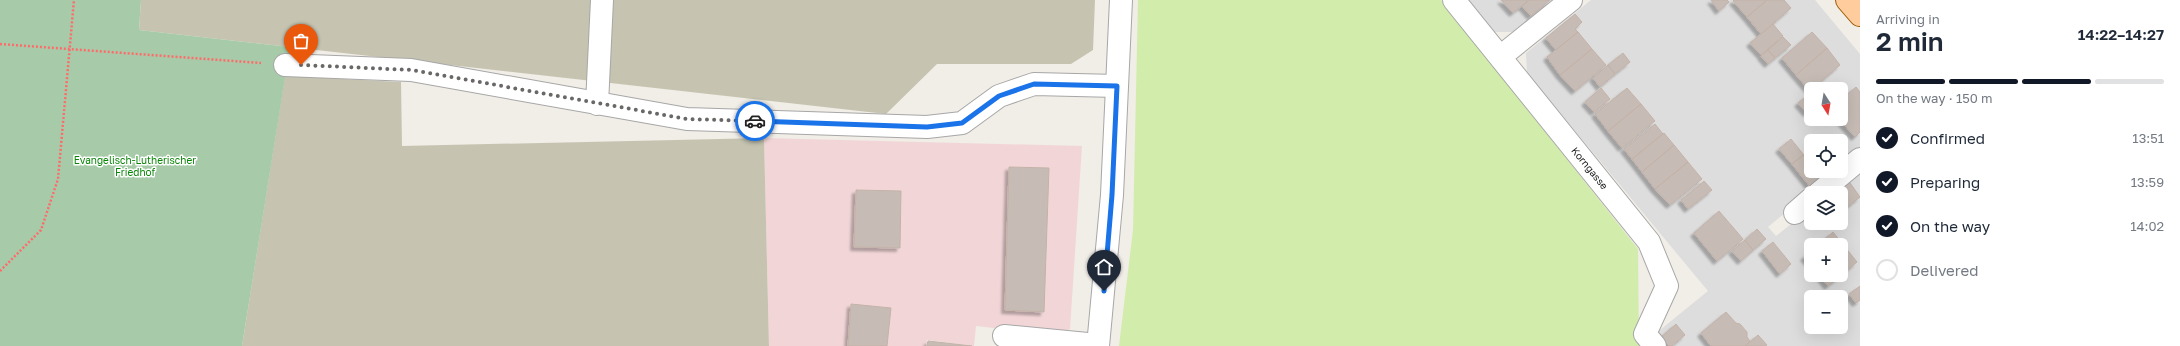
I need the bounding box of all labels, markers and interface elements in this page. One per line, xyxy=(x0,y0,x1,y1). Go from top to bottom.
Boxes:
text: Arriving in xyxy=(1876,11,1940,27)
pin xyxy=(284,24,318,65)
text: 14:22–14:27 xyxy=(2078,25,2164,43)
text: 2 min xyxy=(1876,26,1944,57)
icon: bag xyxy=(290,30,312,52)
north arrow xyxy=(1804,82,1848,126)
map controls xyxy=(1804,82,1848,334)
text: On the way · 150 m xyxy=(1876,90,1993,106)
courier xyxy=(735,101,775,141)
icon: car xyxy=(744,110,766,132)
icon: check xyxy=(1876,127,1898,149)
text: Confirmed xyxy=(1910,129,1985,147)
text: 13:51 xyxy=(2132,130,2164,146)
button: locate xyxy=(1804,134,1848,178)
street label: Korngasse xyxy=(1569,144,1611,192)
park label: Evangelisch-Lutherischer Friedhof xyxy=(74,154,196,178)
icon: check xyxy=(1876,171,1898,193)
text: Preparing xyxy=(1910,173,1980,191)
text: 13:59 xyxy=(2131,174,2164,190)
button: layers xyxy=(1804,186,1848,230)
icon: check xyxy=(1876,215,1898,237)
text: On the way xyxy=(1910,217,1990,235)
text: 14:02 xyxy=(2130,218,2164,234)
button: + xyxy=(1804,238,1848,282)
pin xyxy=(1087,250,1121,291)
icon: home xyxy=(1093,256,1115,278)
text: Delivered xyxy=(1910,261,1978,279)
button: − xyxy=(1804,290,1848,334)

